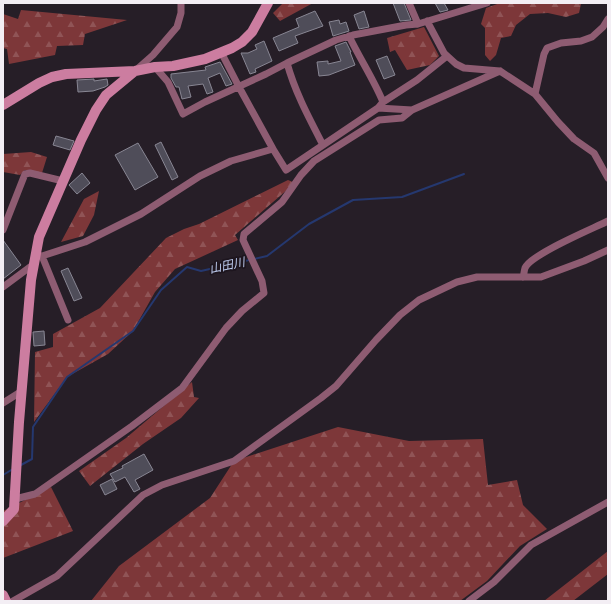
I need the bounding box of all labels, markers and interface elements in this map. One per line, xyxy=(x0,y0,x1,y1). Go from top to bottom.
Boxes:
water label: 山田川 xyxy=(208,254,248,276)

